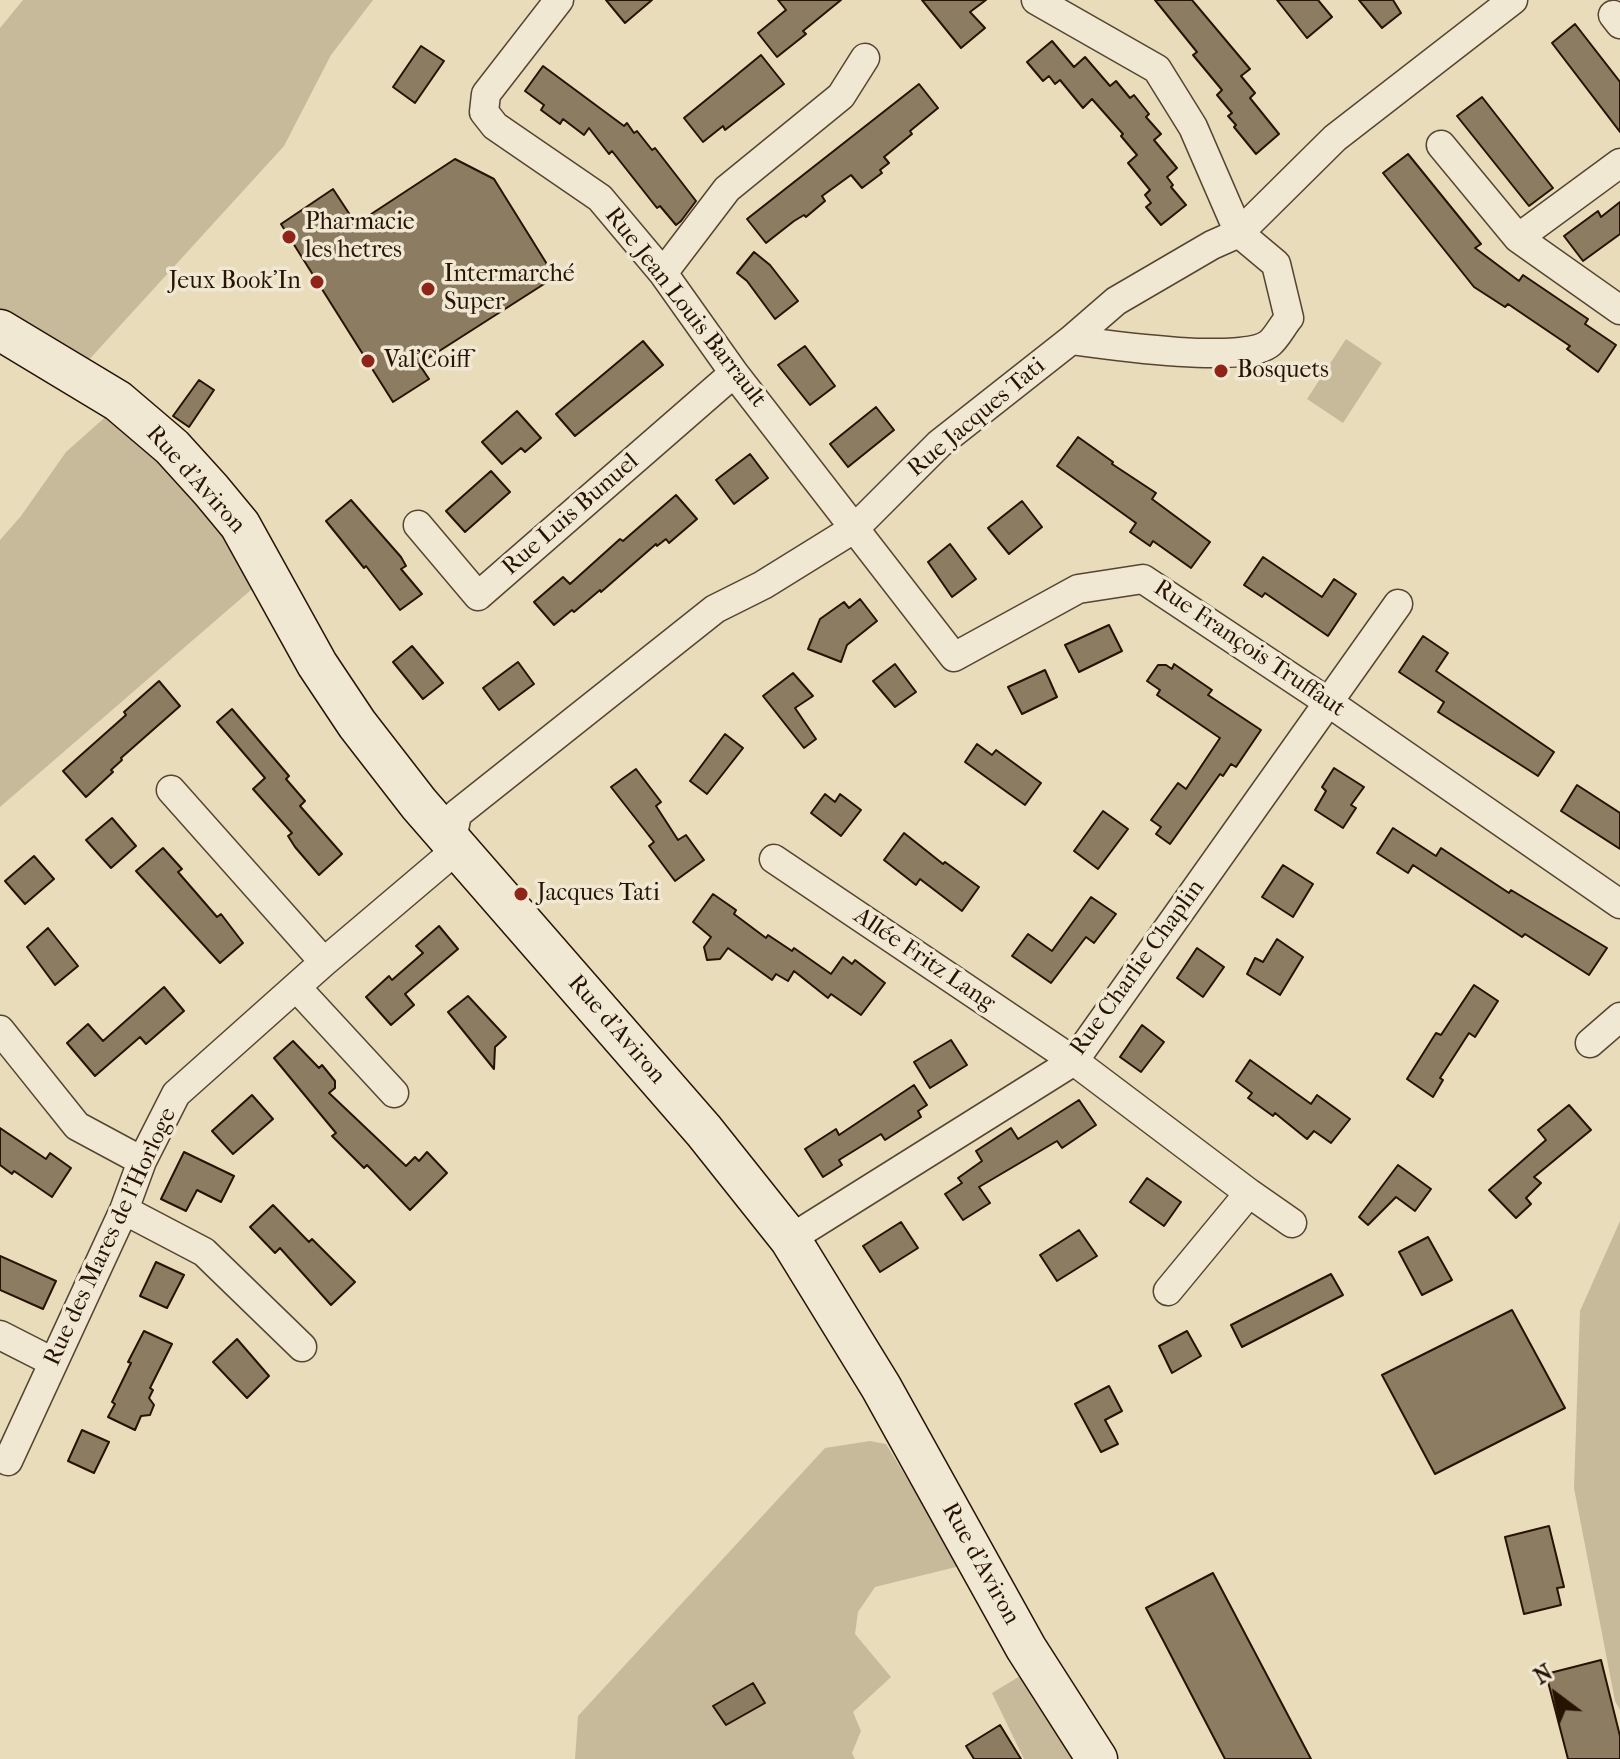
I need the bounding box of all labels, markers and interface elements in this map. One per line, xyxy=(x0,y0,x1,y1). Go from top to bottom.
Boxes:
street label: Rue Jean Louis Barrault xyxy=(598,202,772,414)
place label: Pharmacie les hetres xyxy=(305,209,415,265)
marker: Pharmacie les hetres xyxy=(280,228,298,246)
place label: Intermarché Super xyxy=(444,261,575,317)
place label: Jeux Book'In xyxy=(169,268,301,296)
marker: Jeux Book'In xyxy=(308,273,326,291)
marker: Intermarché Super xyxy=(419,280,437,298)
place label: Val'Coiff xyxy=(384,347,470,375)
marker: Val'Coiff xyxy=(359,352,377,370)
street label: Rue Jacques Tati xyxy=(902,352,1052,484)
place label: Bosquets xyxy=(1237,357,1329,385)
marker: Bosquets xyxy=(1212,362,1230,380)
street label: Rue d'Aviron xyxy=(139,420,251,540)
street label: Rue Luis Bunuel xyxy=(497,448,645,582)
street label: Rue François Truffaut xyxy=(1148,574,1350,724)
street label: Rue Charlie Chaplin xyxy=(1065,875,1211,1061)
place label: Jacques Tati xyxy=(537,880,660,908)
marker: Jacques Tati xyxy=(512,885,530,903)
street label: Allée Fritz Lang xyxy=(848,902,1000,1018)
street label: Rue d'Aviron xyxy=(561,970,671,1090)
street label: Rue des Mares de l'Horloge xyxy=(38,1103,184,1371)
street label: Rue d'Aviron xyxy=(935,1498,1025,1630)
north arrow xyxy=(1516,1655,1596,1735)
text: N xyxy=(1529,1659,1557,1690)

